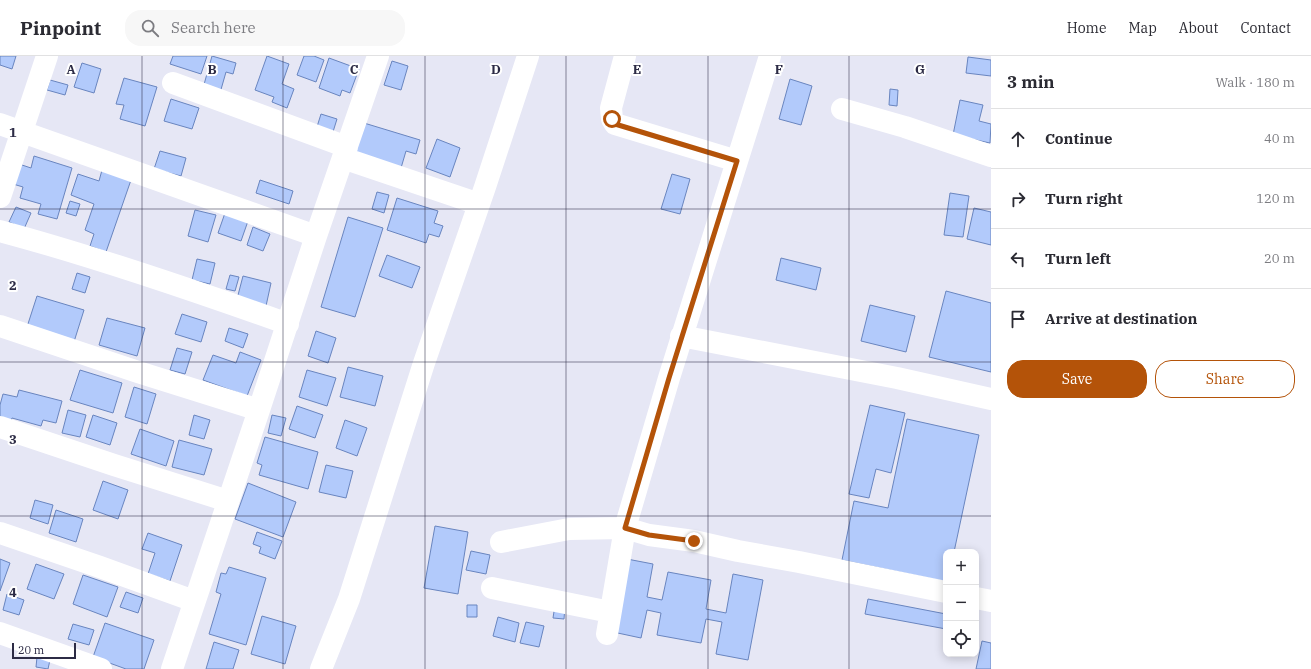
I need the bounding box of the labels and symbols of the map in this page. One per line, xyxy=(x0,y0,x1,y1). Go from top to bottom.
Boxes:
text: A xyxy=(66,61,76,78)
text: B xyxy=(207,61,217,78)
text: C xyxy=(350,61,359,78)
text: D xyxy=(491,61,501,78)
text: E xyxy=(633,61,641,78)
text: F xyxy=(775,61,783,78)
text: G xyxy=(915,61,925,78)
route start xyxy=(603,110,621,128)
text: 1 xyxy=(9,124,17,141)
text: 2 xyxy=(9,277,17,294)
text: 3 xyxy=(9,431,17,448)
route end xyxy=(685,532,703,550)
text: 4 xyxy=(9,584,17,601)
scale bar xyxy=(12,641,76,660)

